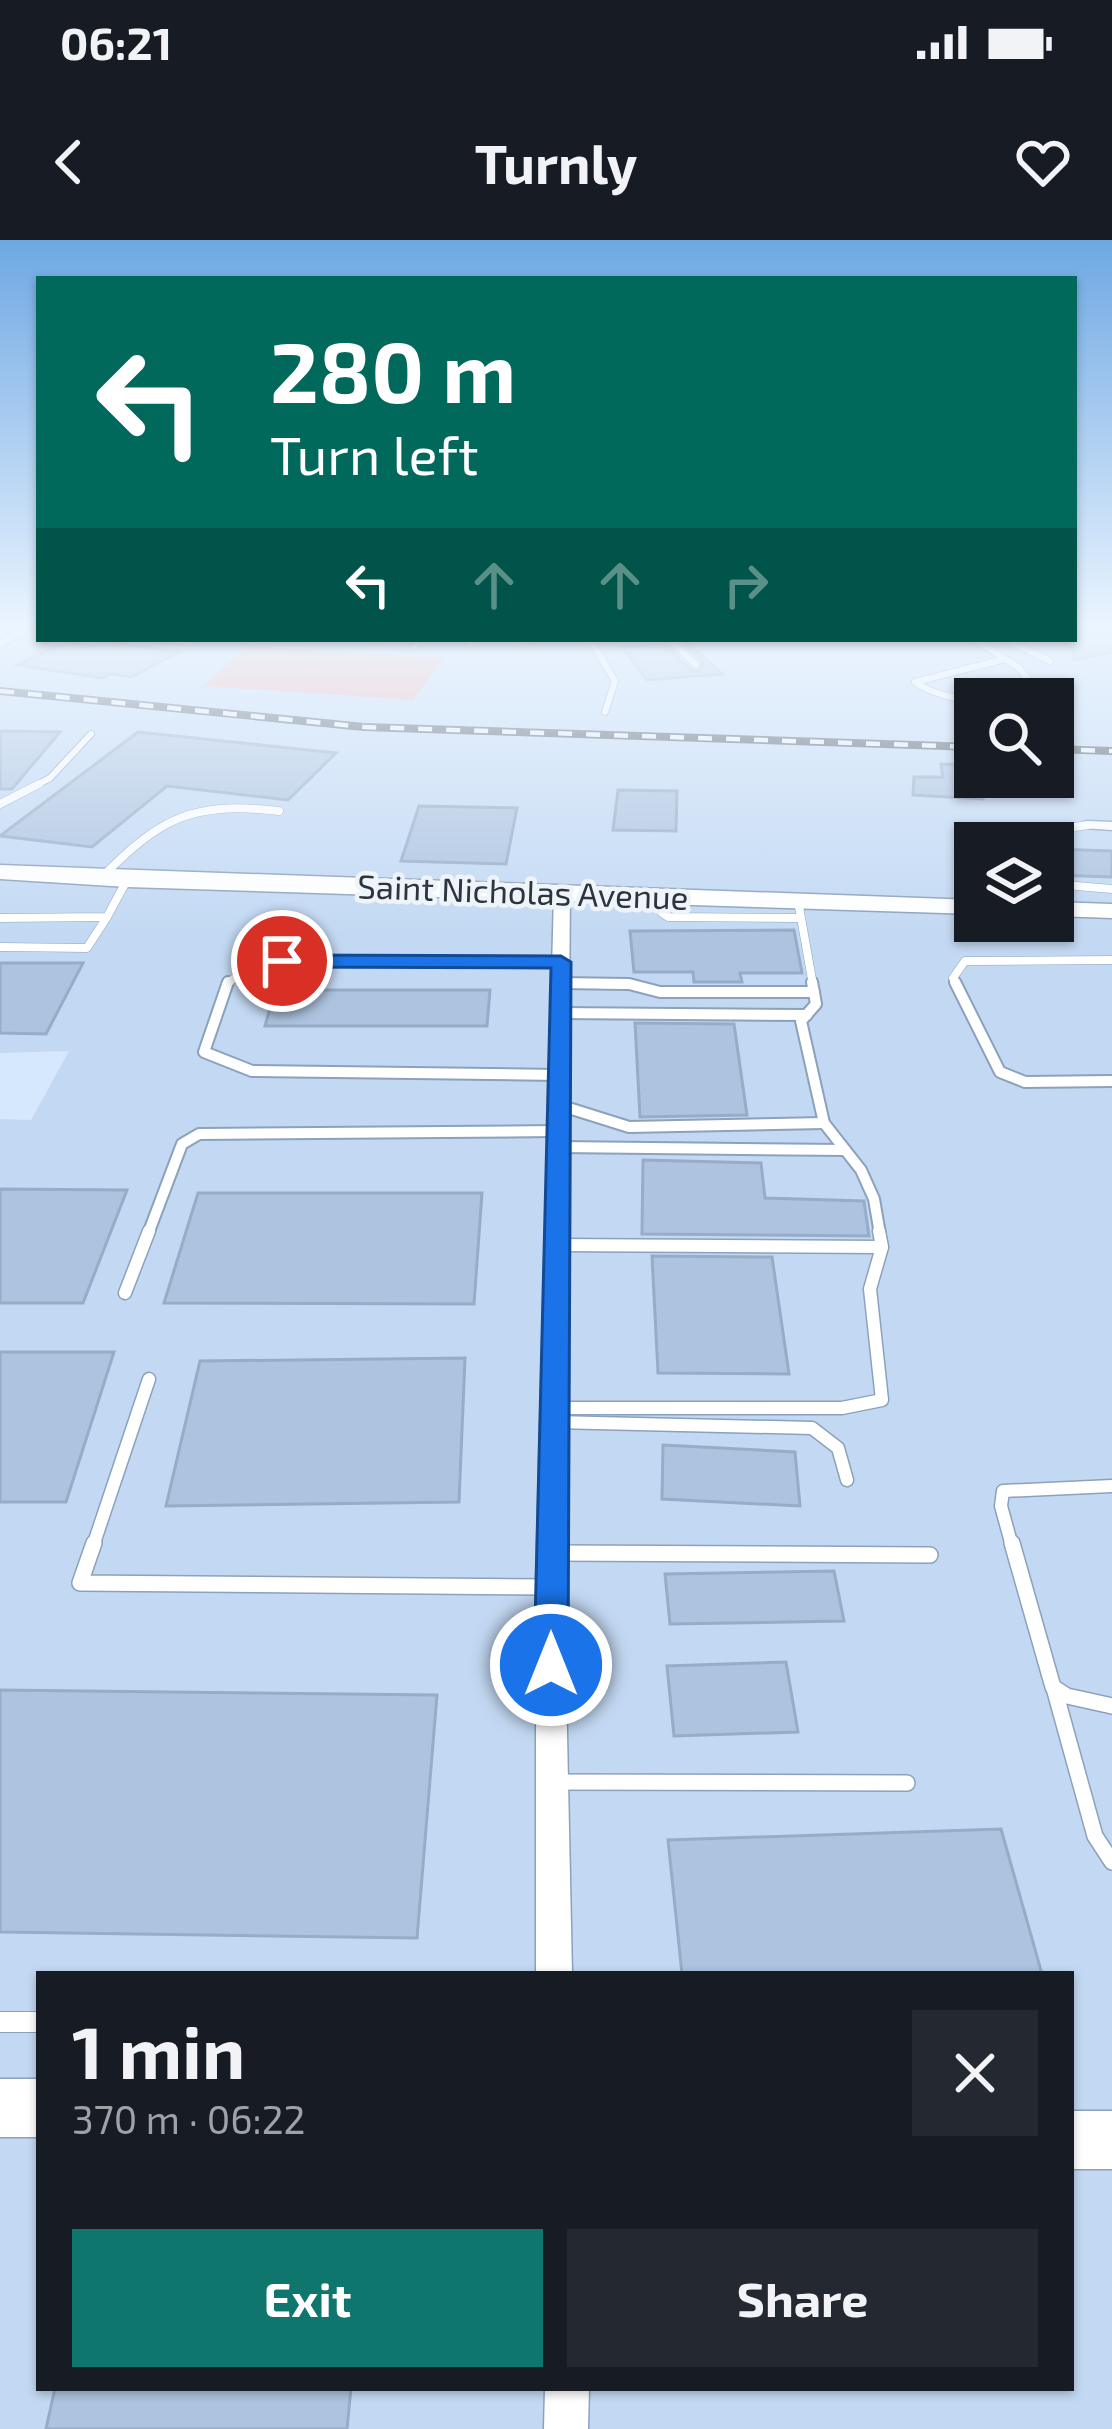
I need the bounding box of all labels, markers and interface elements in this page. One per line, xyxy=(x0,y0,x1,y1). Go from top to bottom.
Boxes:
text: 06:21 xyxy=(60,15,172,69)
icon: back xyxy=(36,129,102,195)
icon: heart xyxy=(1010,129,1076,195)
text: Turnly xyxy=(475,130,637,195)
text: 280 m xyxy=(270,319,516,420)
icon: left xyxy=(72,324,228,480)
text: Turn left xyxy=(270,421,479,486)
icon: left xyxy=(335,552,401,618)
icon: ahead xyxy=(461,552,527,618)
icon: ahead xyxy=(587,552,653,618)
icon: right xyxy=(713,552,779,618)
map controls xyxy=(954,678,1074,942)
button: search xyxy=(954,678,1074,798)
button: layers xyxy=(954,822,1074,942)
street label: Saint Nicholas Avenue xyxy=(357,865,689,917)
pin xyxy=(231,910,333,1012)
icon: arrive xyxy=(249,928,315,994)
position arrow xyxy=(488,1602,614,1728)
text: 1 min xyxy=(72,2007,245,2093)
button: close xyxy=(912,2010,1038,2136)
text: 370 m · 06:22 xyxy=(72,2095,306,2142)
button: Exit xyxy=(72,2229,543,2367)
button: Share xyxy=(567,2229,1038,2367)

